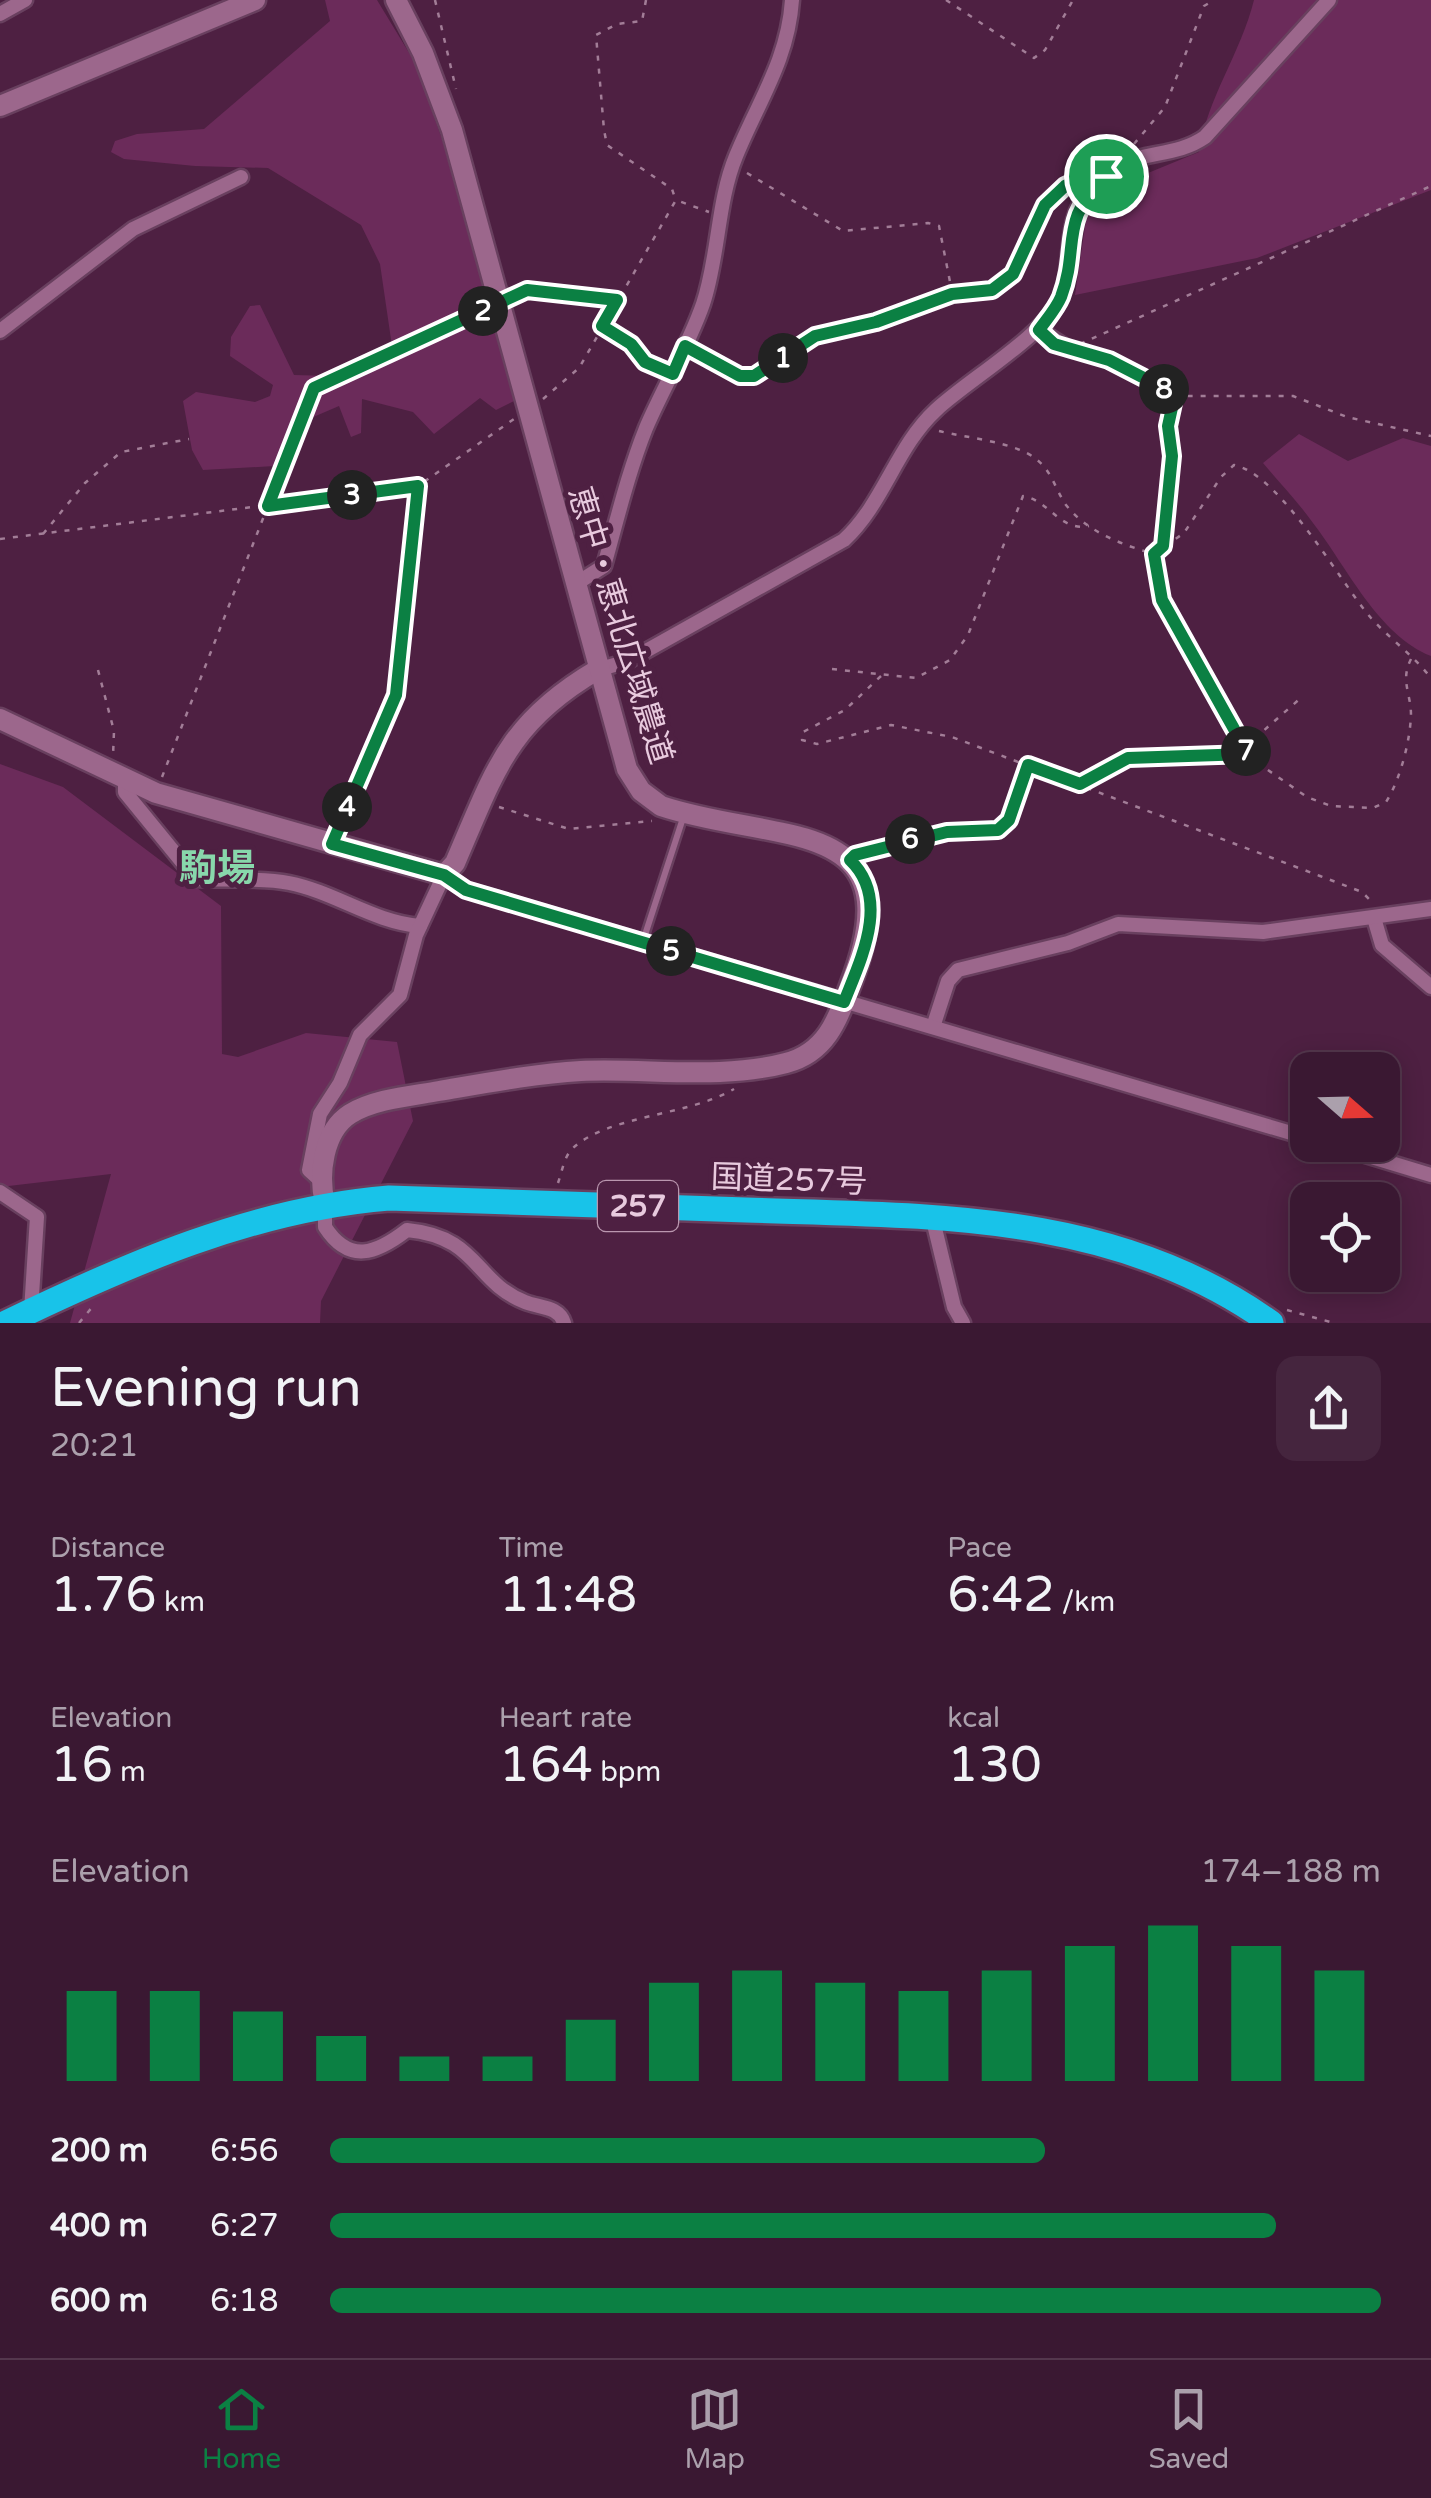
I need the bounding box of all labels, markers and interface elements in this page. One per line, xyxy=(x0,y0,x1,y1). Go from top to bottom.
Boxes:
pin xyxy=(1064,134,1149,219)
icon: arrive xyxy=(1079,149,1134,204)
pin: 2 xyxy=(458,286,508,336)
text: 2 xyxy=(474,294,492,328)
pin: 1 xyxy=(758,333,808,383)
text: 1 xyxy=(774,341,792,375)
pin: 8 xyxy=(1139,364,1189,414)
text: 8 xyxy=(1155,372,1173,406)
pin: 3 xyxy=(327,470,377,520)
text: 3 xyxy=(343,478,361,512)
street label: 恵中・恵北広域農道 xyxy=(560,482,680,769)
pin: 7 xyxy=(1221,726,1271,776)
text: 7 xyxy=(1237,734,1255,768)
pin: 4 xyxy=(322,782,372,832)
text: 4 xyxy=(338,790,356,824)
pin: 6 xyxy=(885,814,935,864)
text: 6 xyxy=(901,822,919,856)
district label: 駒場 xyxy=(179,846,255,892)
pin: 5 xyxy=(646,926,696,976)
text: 5 xyxy=(662,934,680,968)
north arrow xyxy=(1290,1052,1400,1162)
map controls xyxy=(1290,1052,1400,1292)
street label: 国道257号 xyxy=(710,1158,868,1202)
road number: 257 xyxy=(598,1181,678,1231)
button: locate xyxy=(1290,1182,1400,1292)
text: Evening run xyxy=(50,1356,362,1422)
button: share xyxy=(1276,1356,1381,1461)
text: 20:21 xyxy=(50,1427,139,1465)
text: Distance xyxy=(50,1531,165,1565)
text: Time xyxy=(499,1531,564,1565)
text: Pace xyxy=(947,1531,1012,1565)
text: 1.76 xyxy=(50,1565,157,1625)
text: 11:48 xyxy=(499,1565,637,1625)
text: 6:42 xyxy=(947,1565,1055,1625)
text: km xyxy=(157,1585,205,1619)
text: /km xyxy=(1055,1585,1115,1619)
text: Elevation xyxy=(50,1701,172,1735)
text: Heart rate xyxy=(499,1701,632,1735)
text: kcal xyxy=(947,1701,1000,1735)
text: 16 xyxy=(50,1735,113,1795)
text: 164 xyxy=(499,1735,593,1795)
text: 130 xyxy=(947,1735,1042,1795)
text: m xyxy=(113,1755,146,1789)
text: bpm xyxy=(593,1755,661,1789)
text: Elevation xyxy=(50,1853,190,1891)
text: 174–188 m xyxy=(1201,1853,1381,1891)
text: 200 m xyxy=(50,2132,148,2170)
text: 6:56 xyxy=(210,2132,279,2170)
text: 400 m xyxy=(50,2207,148,2245)
text: 6:27 xyxy=(210,2207,279,2245)
text: 600 m xyxy=(50,2282,148,2320)
text: 6:18 xyxy=(210,2282,279,2320)
tab: Home xyxy=(202,2382,281,2476)
tab: Map xyxy=(684,2382,745,2476)
tab: Saved xyxy=(1148,2382,1229,2476)

